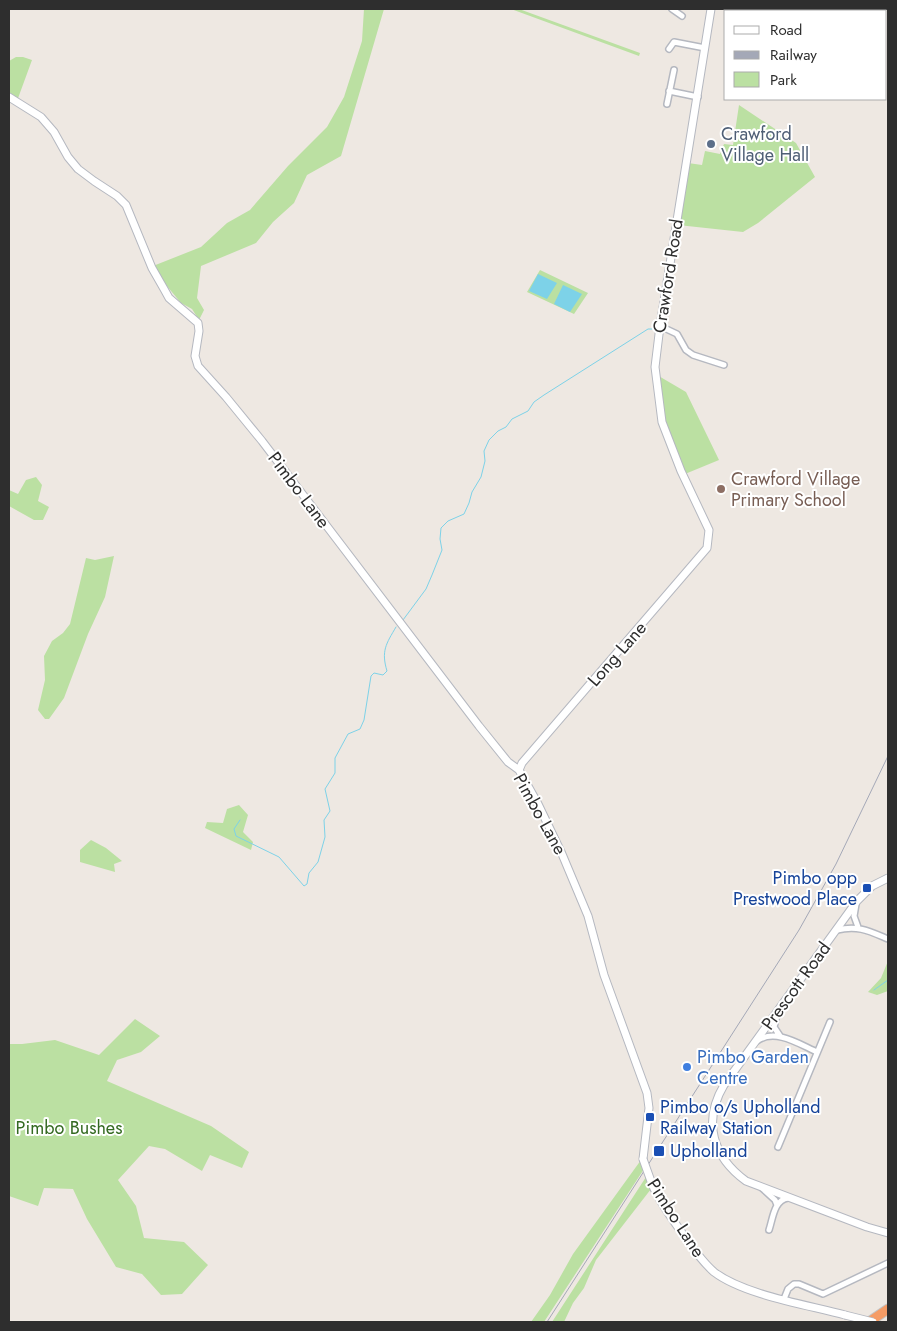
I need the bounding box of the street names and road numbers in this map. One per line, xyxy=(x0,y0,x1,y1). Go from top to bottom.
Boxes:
street label: Crawford Road xyxy=(646,217,690,335)
street label: Pimbo Lane xyxy=(262,446,336,534)
street label: Long Lane xyxy=(581,616,653,692)
street label: Pimbo Lane xyxy=(507,769,573,859)
street label: Prescott Road xyxy=(755,937,837,1035)
street label: Pimbo Lane xyxy=(641,1173,711,1263)

